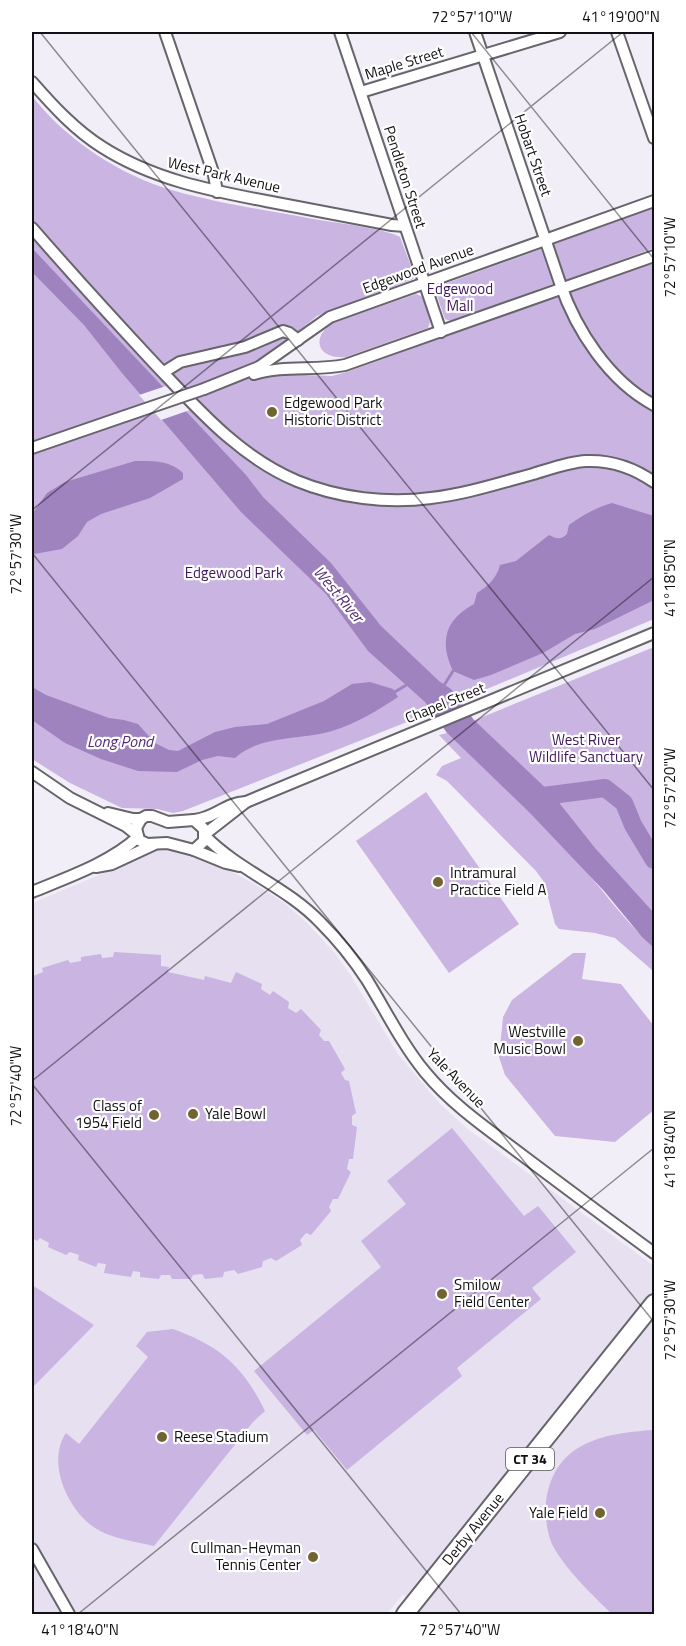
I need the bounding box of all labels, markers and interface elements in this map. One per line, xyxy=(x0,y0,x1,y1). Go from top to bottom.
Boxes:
text: 72°57'10"W xyxy=(432,5,512,28)
text: 41°19'00"N xyxy=(582,5,660,28)
street label: Maple Street xyxy=(362,39,447,85)
street label: Hobart Street xyxy=(509,111,559,200)
street label: Pendleton Street xyxy=(378,123,433,232)
street label: West Park Avenue xyxy=(165,150,283,199)
text: 72°57'10"W xyxy=(658,217,681,297)
street label: Edgewood Avenue xyxy=(359,238,477,299)
park label: Edgewood Mall xyxy=(427,277,493,317)
place label: Edgewood Park Historic District xyxy=(284,391,382,431)
marker: Edgewood Park Historic District xyxy=(265,405,279,419)
text: 72°57'30"W xyxy=(4,514,27,594)
text: 41°18'50"N xyxy=(658,539,681,617)
water label: West River xyxy=(308,560,371,629)
park label: Edgewood Park xyxy=(185,561,283,584)
street label: Chapel Street xyxy=(401,676,489,729)
park label: West River Wildlife Sanctuary xyxy=(529,728,643,768)
water label: Long Pond xyxy=(87,729,155,753)
text: 72°57'20"W xyxy=(658,748,681,828)
place label: Intramural Practice Field A xyxy=(450,861,546,901)
marker: Intramural Practice Field A xyxy=(431,875,445,889)
place label: Westville Music Bowl xyxy=(493,1020,566,1060)
marker: Westville Music Bowl xyxy=(571,1034,585,1048)
street label: Yale Avenue xyxy=(422,1042,491,1113)
text: 72°57'40"W xyxy=(4,1046,27,1126)
place label: Class of 1954 Field xyxy=(75,1094,142,1134)
place label: Yale Bowl xyxy=(205,1102,266,1125)
marker: Yale Bowl xyxy=(186,1107,200,1121)
marker: Class of 1954 Field xyxy=(147,1108,161,1122)
text: 41°18'40"N xyxy=(658,1110,681,1188)
place label: Smilow Field Center xyxy=(454,1273,529,1313)
text: 72°57'30"W xyxy=(658,1280,681,1360)
marker: Smilow Field Center xyxy=(435,1287,449,1301)
place label: Reese Stadium xyxy=(174,1425,269,1448)
marker: Reese Stadium xyxy=(155,1430,169,1444)
road number: CT 34 xyxy=(506,1448,554,1470)
street label: Derby Avenue xyxy=(436,1487,509,1570)
place label: Yale Field xyxy=(529,1501,588,1524)
marker: Yale Field xyxy=(593,1506,607,1520)
place label: Cullman-Heyman Tennis Center xyxy=(191,1536,301,1576)
marker: Cullman-Heyman Tennis Center xyxy=(306,1550,320,1564)
text: 41°18'40"N xyxy=(41,1618,119,1641)
text: 72°57'40"W xyxy=(420,1618,500,1641)

